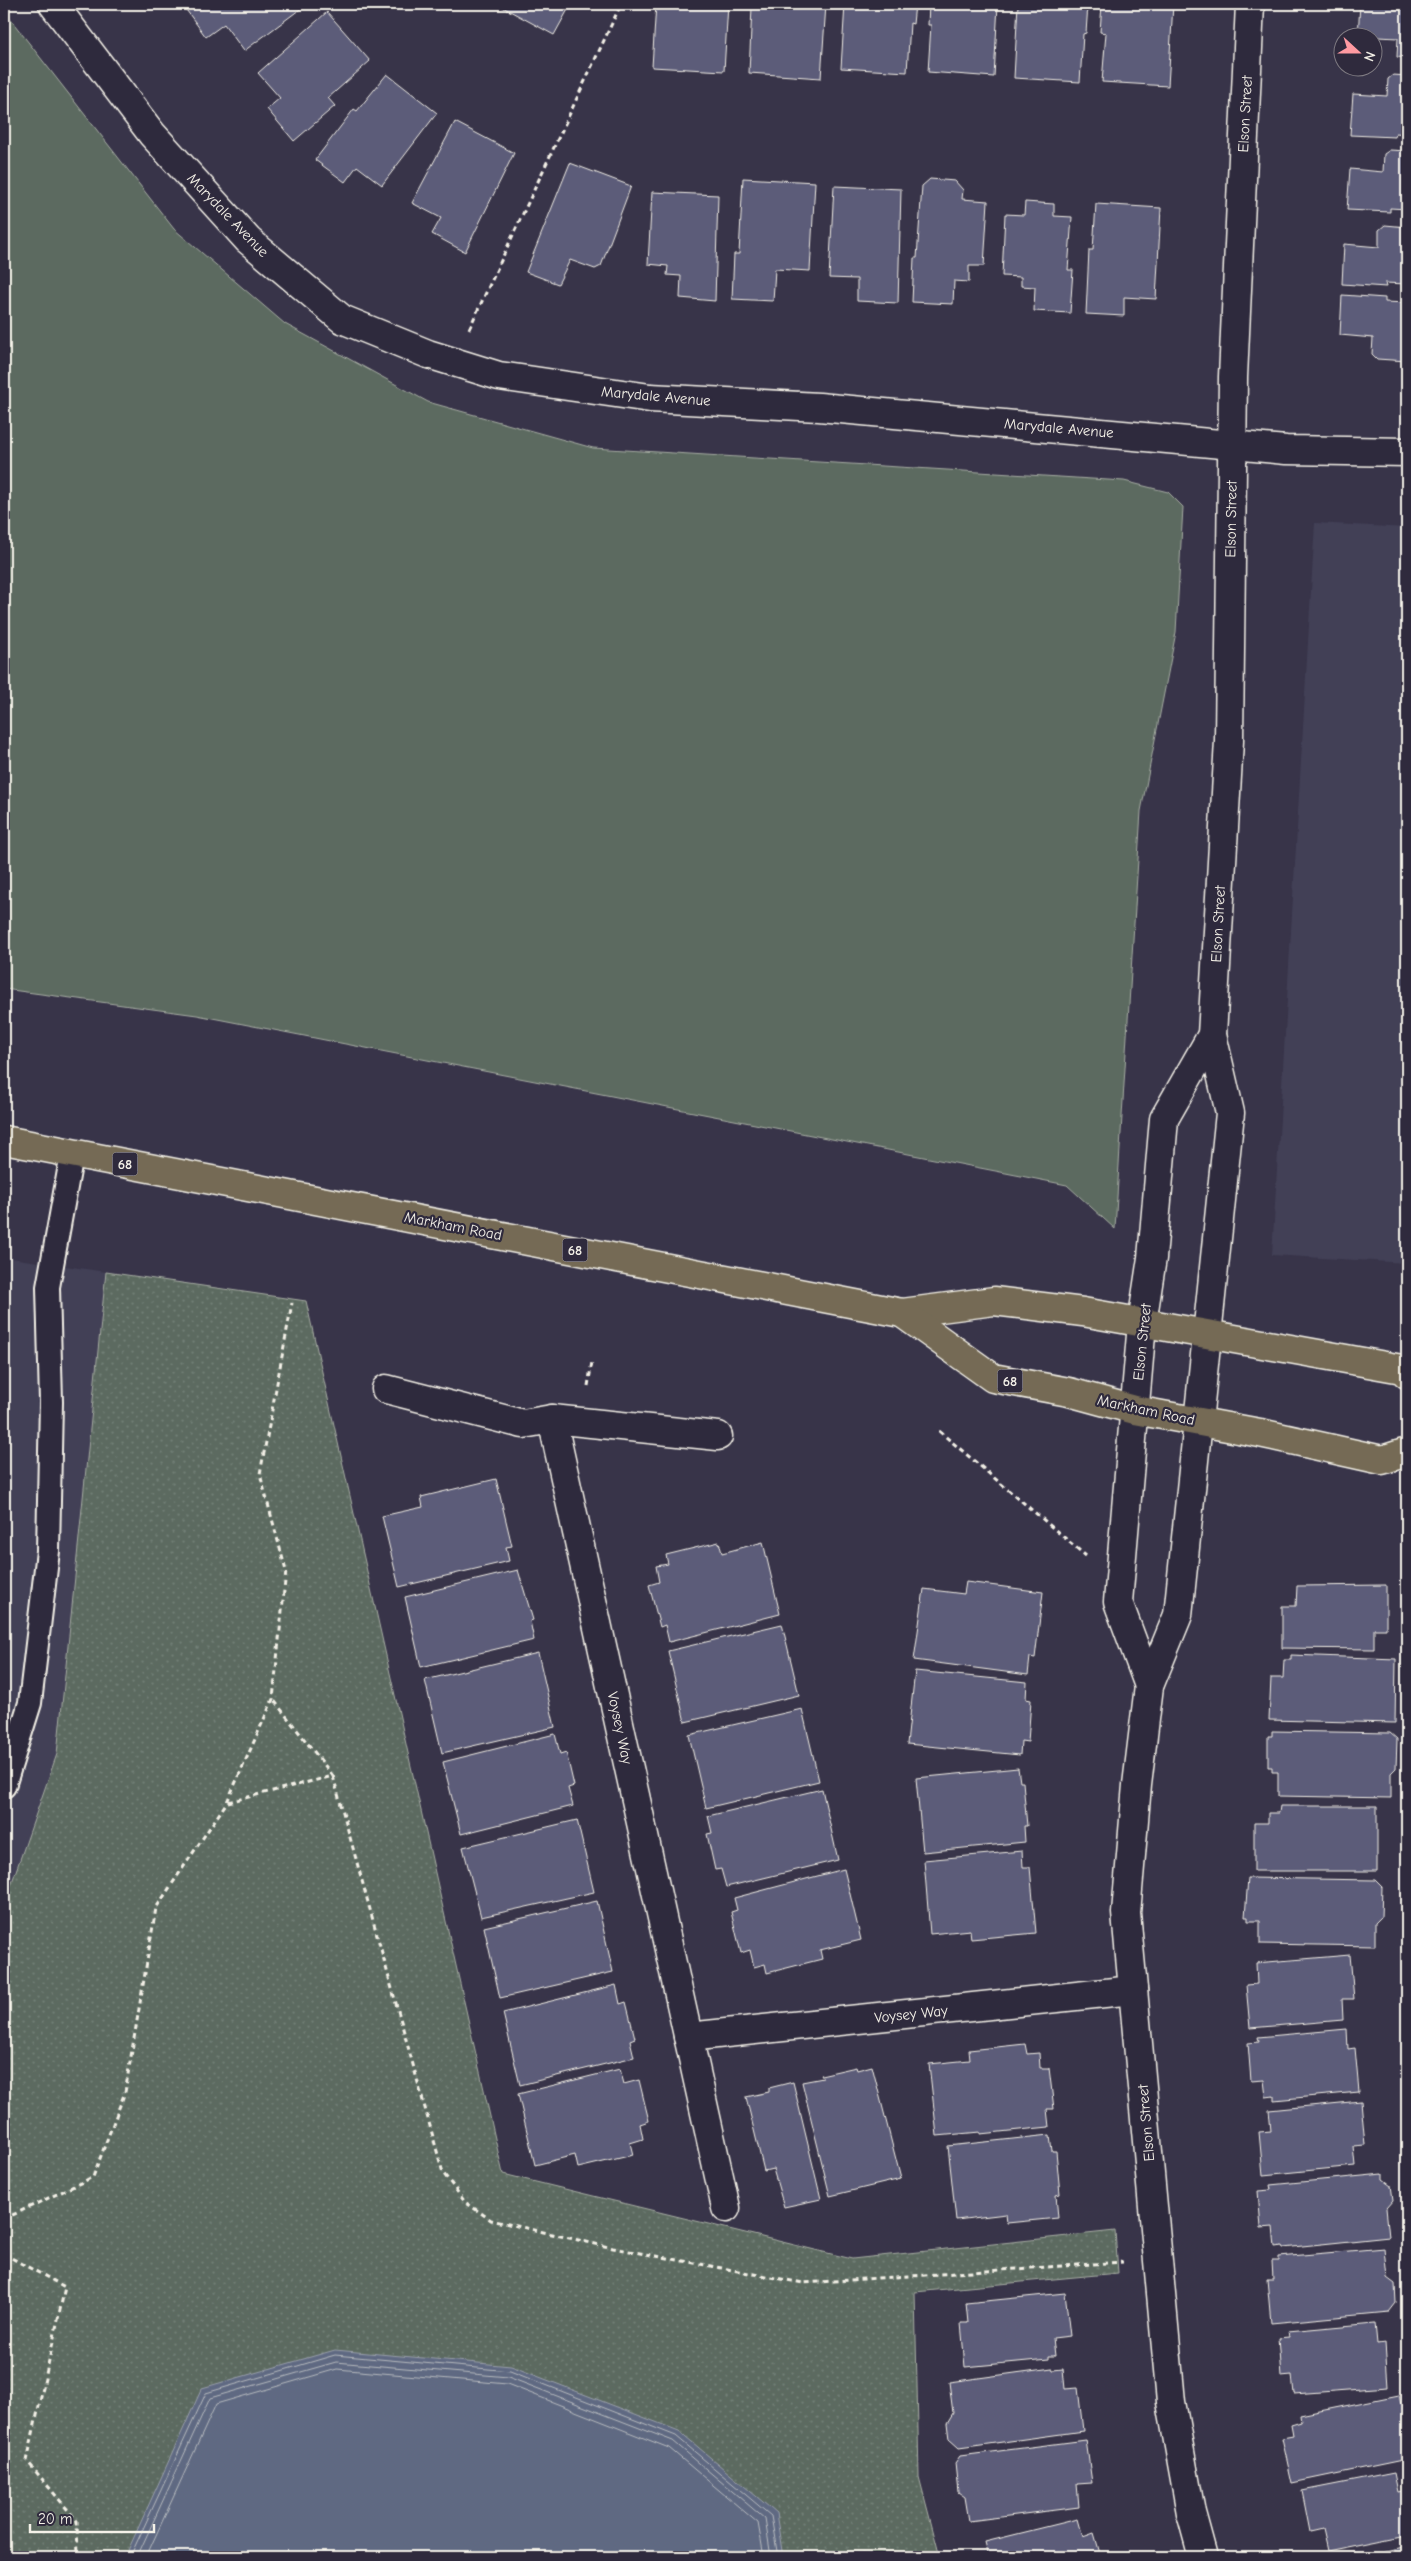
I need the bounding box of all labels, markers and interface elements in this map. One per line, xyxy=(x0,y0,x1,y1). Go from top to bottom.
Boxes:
north arrow xyxy=(1334,28,1384,78)
text: N xyxy=(1360,49,1379,64)
street label: Elson Street xyxy=(1234,74,1256,153)
street label: Marydale Avenue xyxy=(183,169,273,261)
street label: Marydale Avenue xyxy=(600,382,712,410)
street label: Marydale Avenue xyxy=(1003,414,1115,442)
street label: Elson Street xyxy=(1221,479,1241,558)
street label: Elson Street xyxy=(1207,884,1229,963)
road number: 68 xyxy=(112,1152,138,1176)
street label: Markham Road xyxy=(403,1208,503,1244)
road number: 68 xyxy=(562,1238,588,1262)
street label: Elson Street xyxy=(1129,1302,1155,1381)
road number: 68 xyxy=(998,1370,1022,1392)
street label: Markham Road xyxy=(1096,1391,1196,1429)
street label: Voysey Way xyxy=(604,1690,637,1766)
street label: Voysey Way xyxy=(873,2001,949,2027)
street label: Elson Street xyxy=(1134,2083,1158,2162)
scale bar xyxy=(30,2501,154,2533)
text: 20 m xyxy=(38,2510,72,2528)

